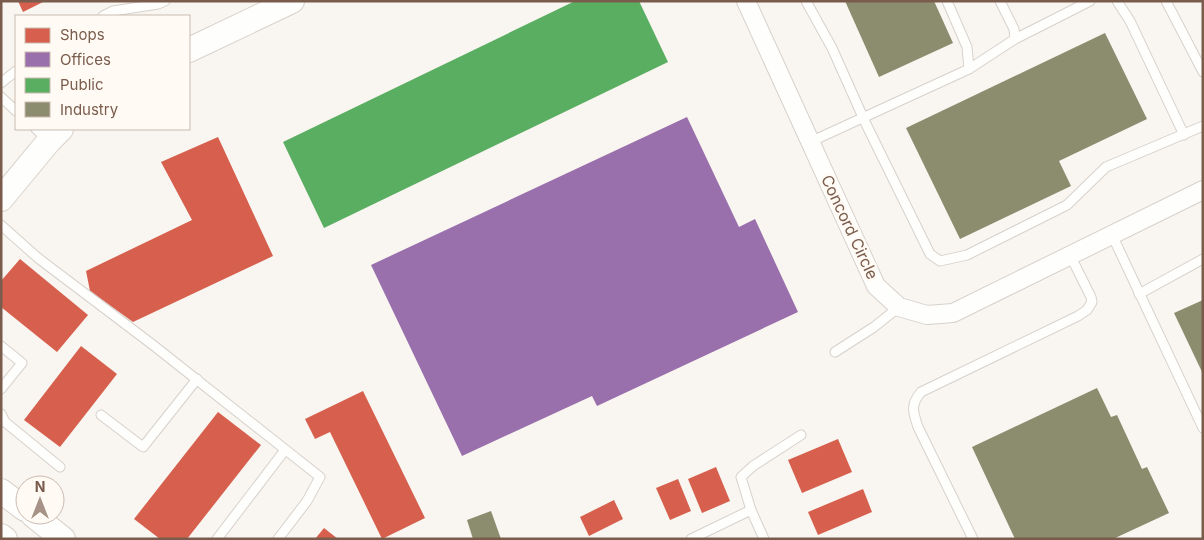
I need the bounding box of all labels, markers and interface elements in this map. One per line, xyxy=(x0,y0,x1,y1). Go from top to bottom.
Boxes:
legend xyxy=(15,15,190,130)
text: Shops xyxy=(60,25,105,44)
text: Offices xyxy=(60,50,111,69)
text: Public xyxy=(60,75,103,94)
text: Industry xyxy=(60,100,119,119)
street label: Concord Circle xyxy=(817,171,883,283)
north arrow xyxy=(15,475,65,525)
text: N xyxy=(35,478,45,495)

